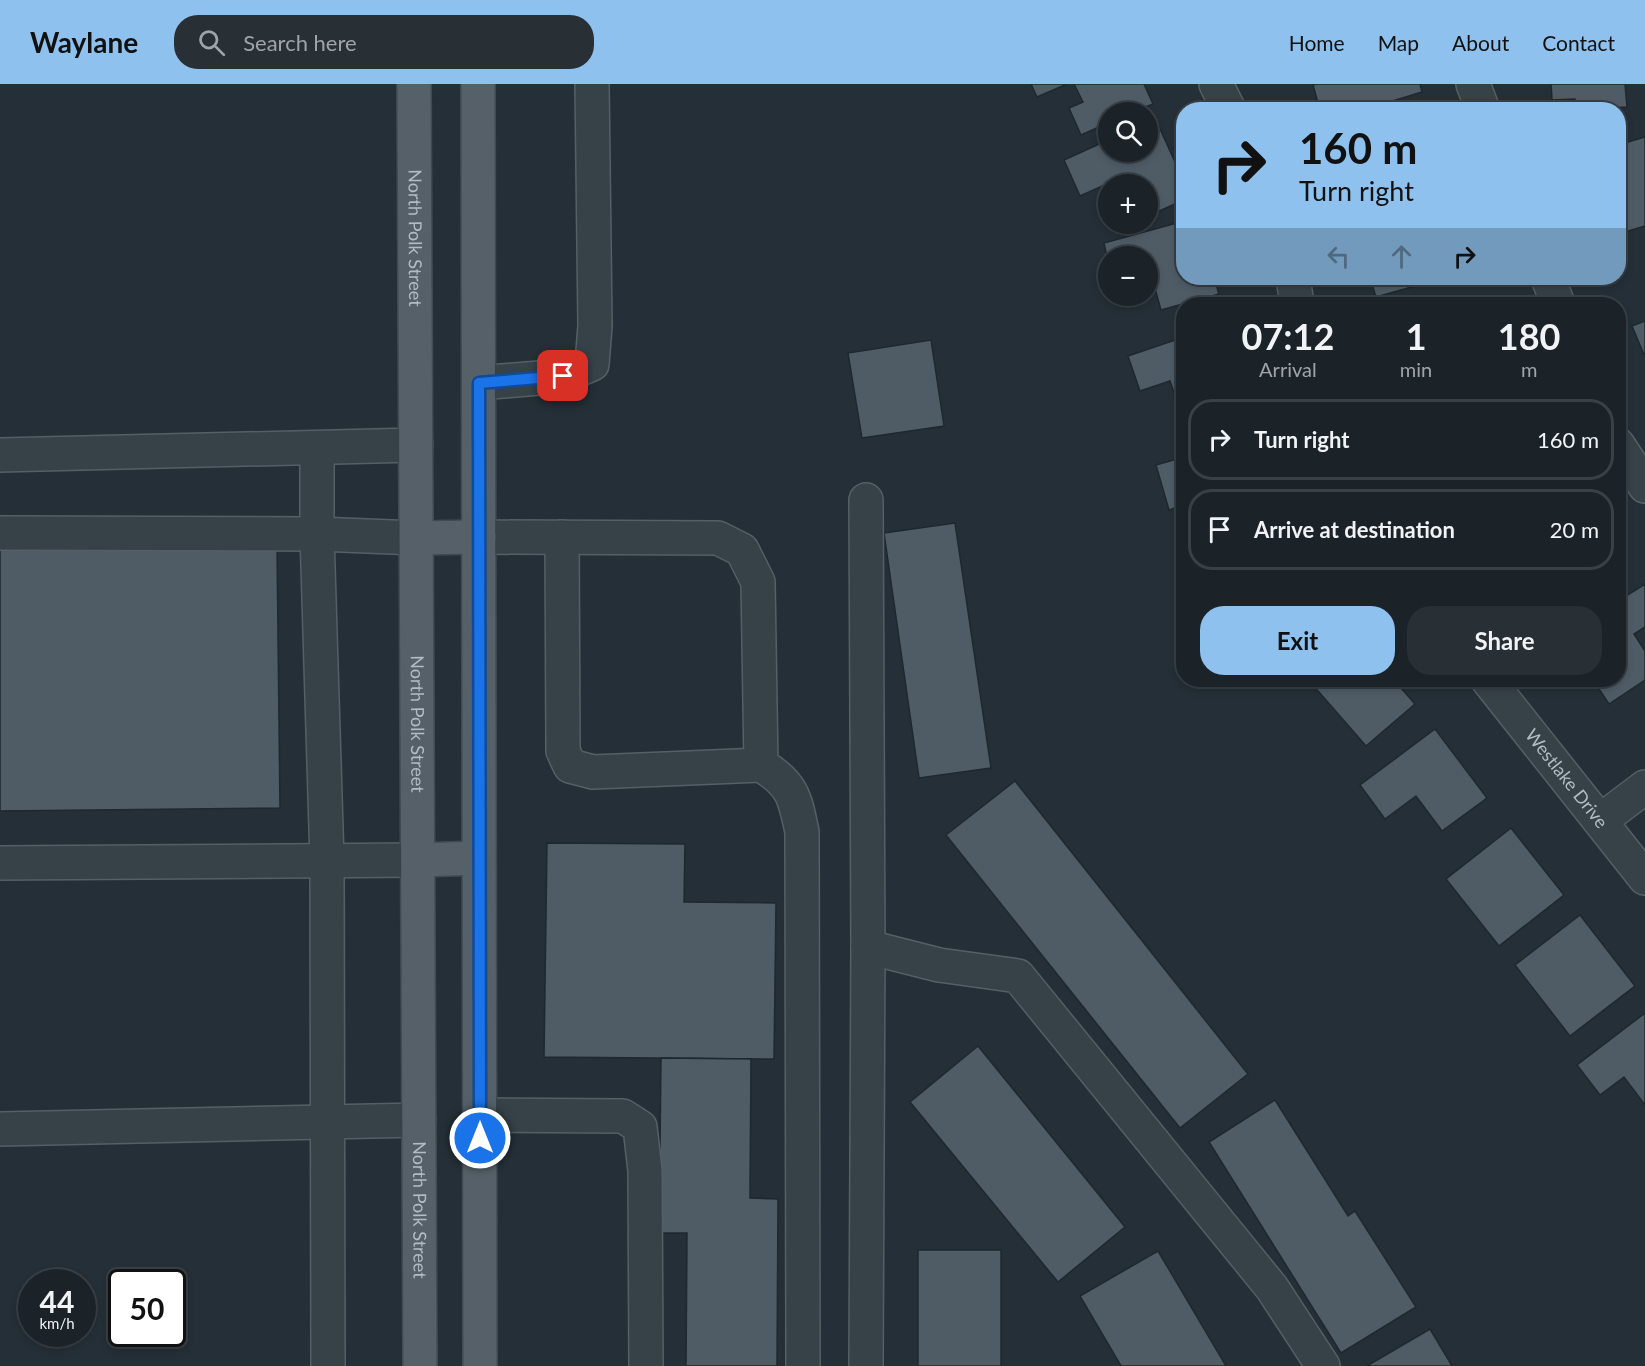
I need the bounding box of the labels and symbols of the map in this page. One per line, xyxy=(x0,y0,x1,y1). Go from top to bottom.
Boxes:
street label: North Polk Street xyxy=(404,169,427,307)
pin xyxy=(537,350,588,401)
street label: North Polk Street xyxy=(407,655,429,793)
street label: Westlake Drive xyxy=(1521,724,1613,832)
position arrow xyxy=(448,1106,512,1170)
street label: North Polk Street xyxy=(409,1141,432,1279)
speed limit sign: 50 xyxy=(108,1269,186,1347)

